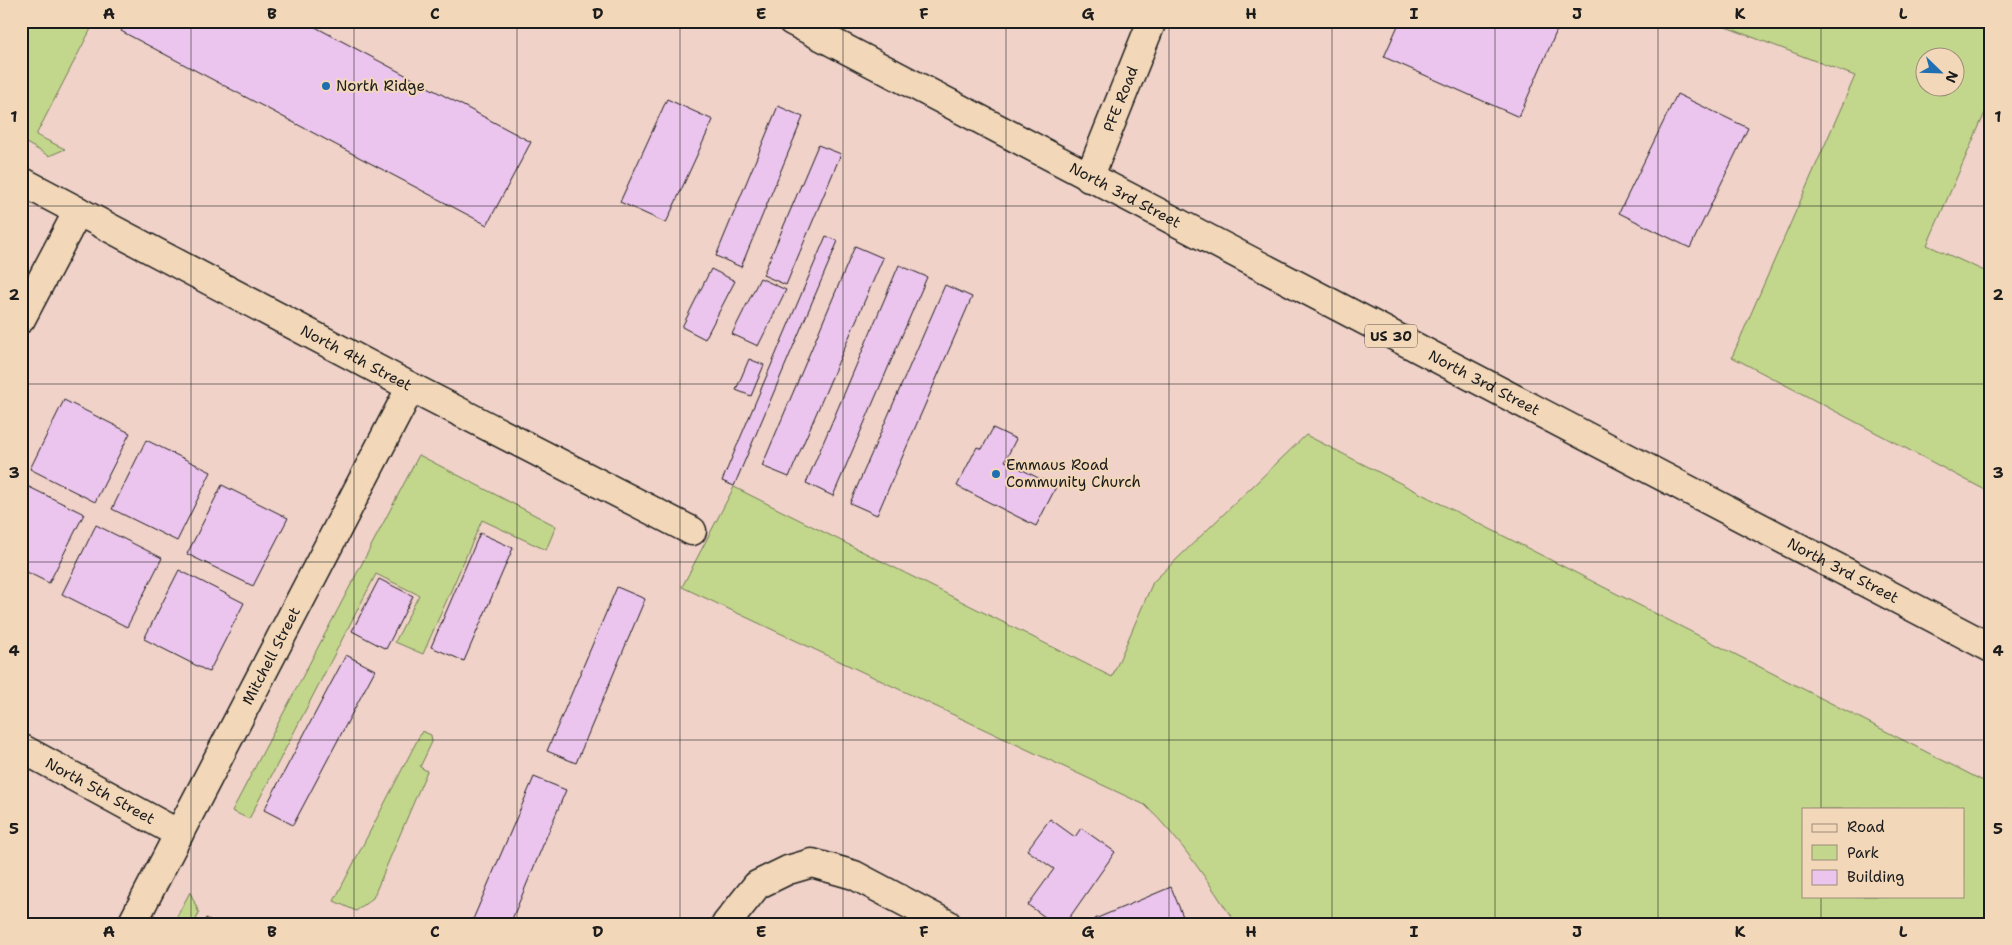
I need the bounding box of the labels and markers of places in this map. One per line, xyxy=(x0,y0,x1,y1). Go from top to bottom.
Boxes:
place label: North Ridge xyxy=(336,76,425,96)
marker: North Ridge xyxy=(320,80,332,92)
place label: Emmaus Road Community Church xyxy=(1006,455,1141,492)
marker: Emmaus Road Community Church xyxy=(990,468,1002,480)

